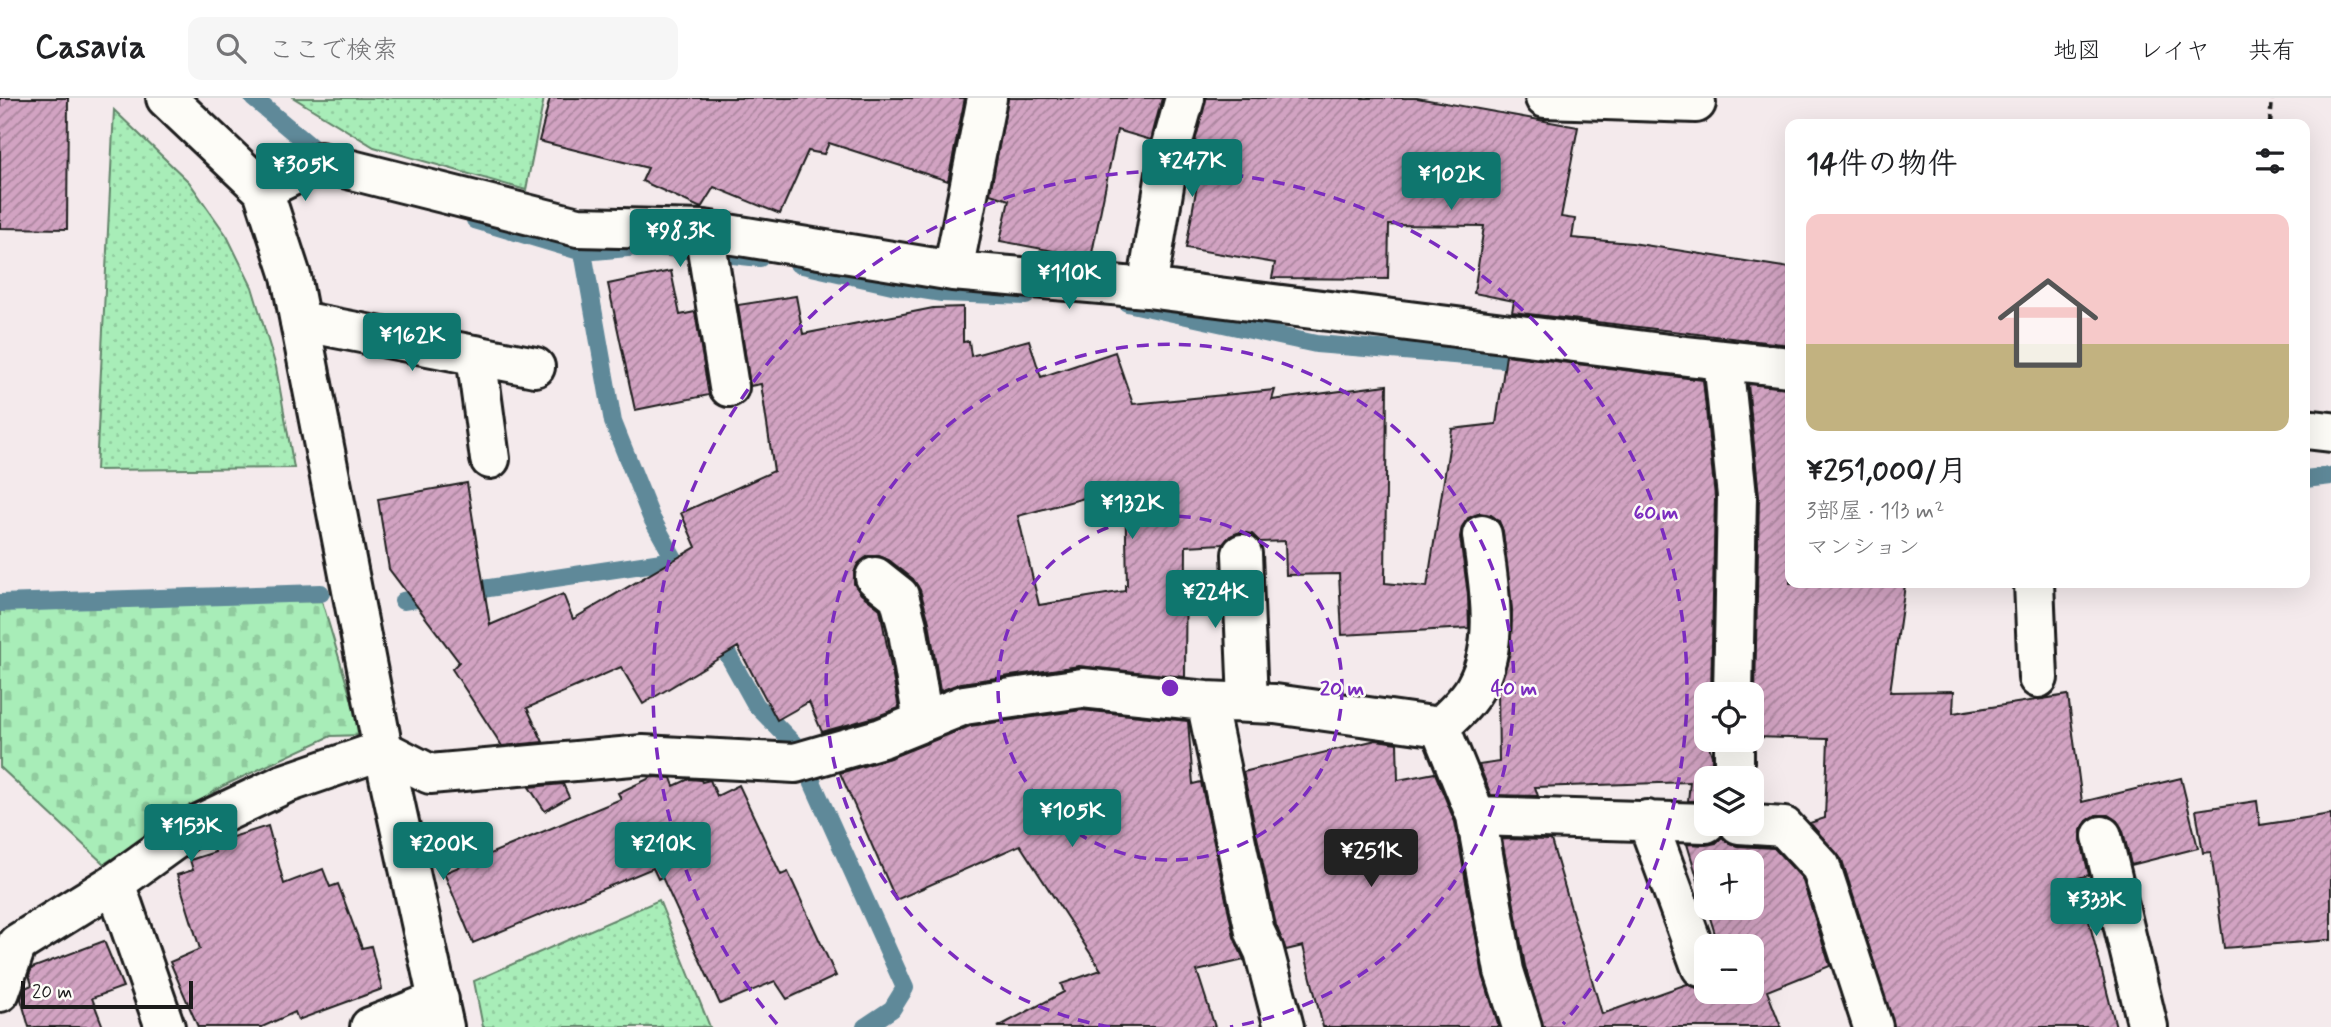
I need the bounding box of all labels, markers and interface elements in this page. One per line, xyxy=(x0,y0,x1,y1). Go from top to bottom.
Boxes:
search box xyxy=(188,17,678,80)
text: Casavia xyxy=(35,26,146,70)
icon: search xyxy=(212,29,250,67)
text: ここで検索 xyxy=(268,34,398,68)
text: 地図 xyxy=(2053,36,2101,67)
text: レイヤ xyxy=(2139,36,2210,67)
text: 共有 xyxy=(2248,36,2296,67)
pin: ¥247K xyxy=(1143,140,1241,199)
icon: filters xyxy=(2251,142,2289,180)
pin: ¥305K xyxy=(256,144,354,203)
text: 14件の物件 xyxy=(1806,145,1958,184)
text: ¥247K xyxy=(1158,147,1226,177)
text: ¥305K xyxy=(272,151,338,181)
pin: ¥102K xyxy=(1402,152,1500,212)
text: ¥102K xyxy=(1418,160,1484,190)
pin: ¥98.3K xyxy=(623,209,737,269)
text: ¥98.3K xyxy=(646,217,714,247)
pin: ¥110K xyxy=(1020,252,1118,311)
text: ¥110K xyxy=(1037,259,1101,289)
icon: home xyxy=(1985,260,2111,386)
pin: ¥162K xyxy=(363,314,461,373)
text: ¥162K xyxy=(379,321,445,351)
text: ¥251,000/月 xyxy=(1806,452,1967,491)
pin: ¥132K xyxy=(1083,482,1181,541)
text: ¥132K xyxy=(1100,489,1164,519)
text: 3部屋 · 113 m² xyxy=(1806,497,1944,527)
text: 60 m xyxy=(1633,499,1679,527)
text: マンション xyxy=(1806,533,1920,563)
pin: ¥224K xyxy=(1166,570,1264,630)
text: ¥224K xyxy=(1182,578,1248,608)
text: 20 m xyxy=(1320,675,1365,703)
text: 40 m xyxy=(1491,675,1538,703)
centre of rings xyxy=(1158,676,1182,700)
map controls xyxy=(1694,682,1764,1004)
button: locate xyxy=(1694,682,1764,752)
button: layers xyxy=(1694,766,1764,836)
pin: ¥105K xyxy=(1023,790,1121,849)
text: ¥105K xyxy=(1039,797,1105,827)
pin: ¥153K xyxy=(142,804,240,864)
text: ¥153K xyxy=(160,812,222,842)
pin: ¥200K xyxy=(394,822,492,882)
pin: ¥210K xyxy=(614,822,712,882)
text: ¥200K xyxy=(409,830,477,860)
text: ¥210K xyxy=(631,830,695,860)
pin: ¥251K xyxy=(1322,830,1420,889)
text: ¥251K xyxy=(1340,837,1402,867)
button: + xyxy=(1694,850,1764,920)
pin: ¥333K xyxy=(2047,878,2145,938)
text: ¥333K xyxy=(2067,886,2126,916)
button: − xyxy=(1694,934,1764,1004)
scale bar xyxy=(21,978,192,1010)
text: 20 m xyxy=(32,980,72,1005)

